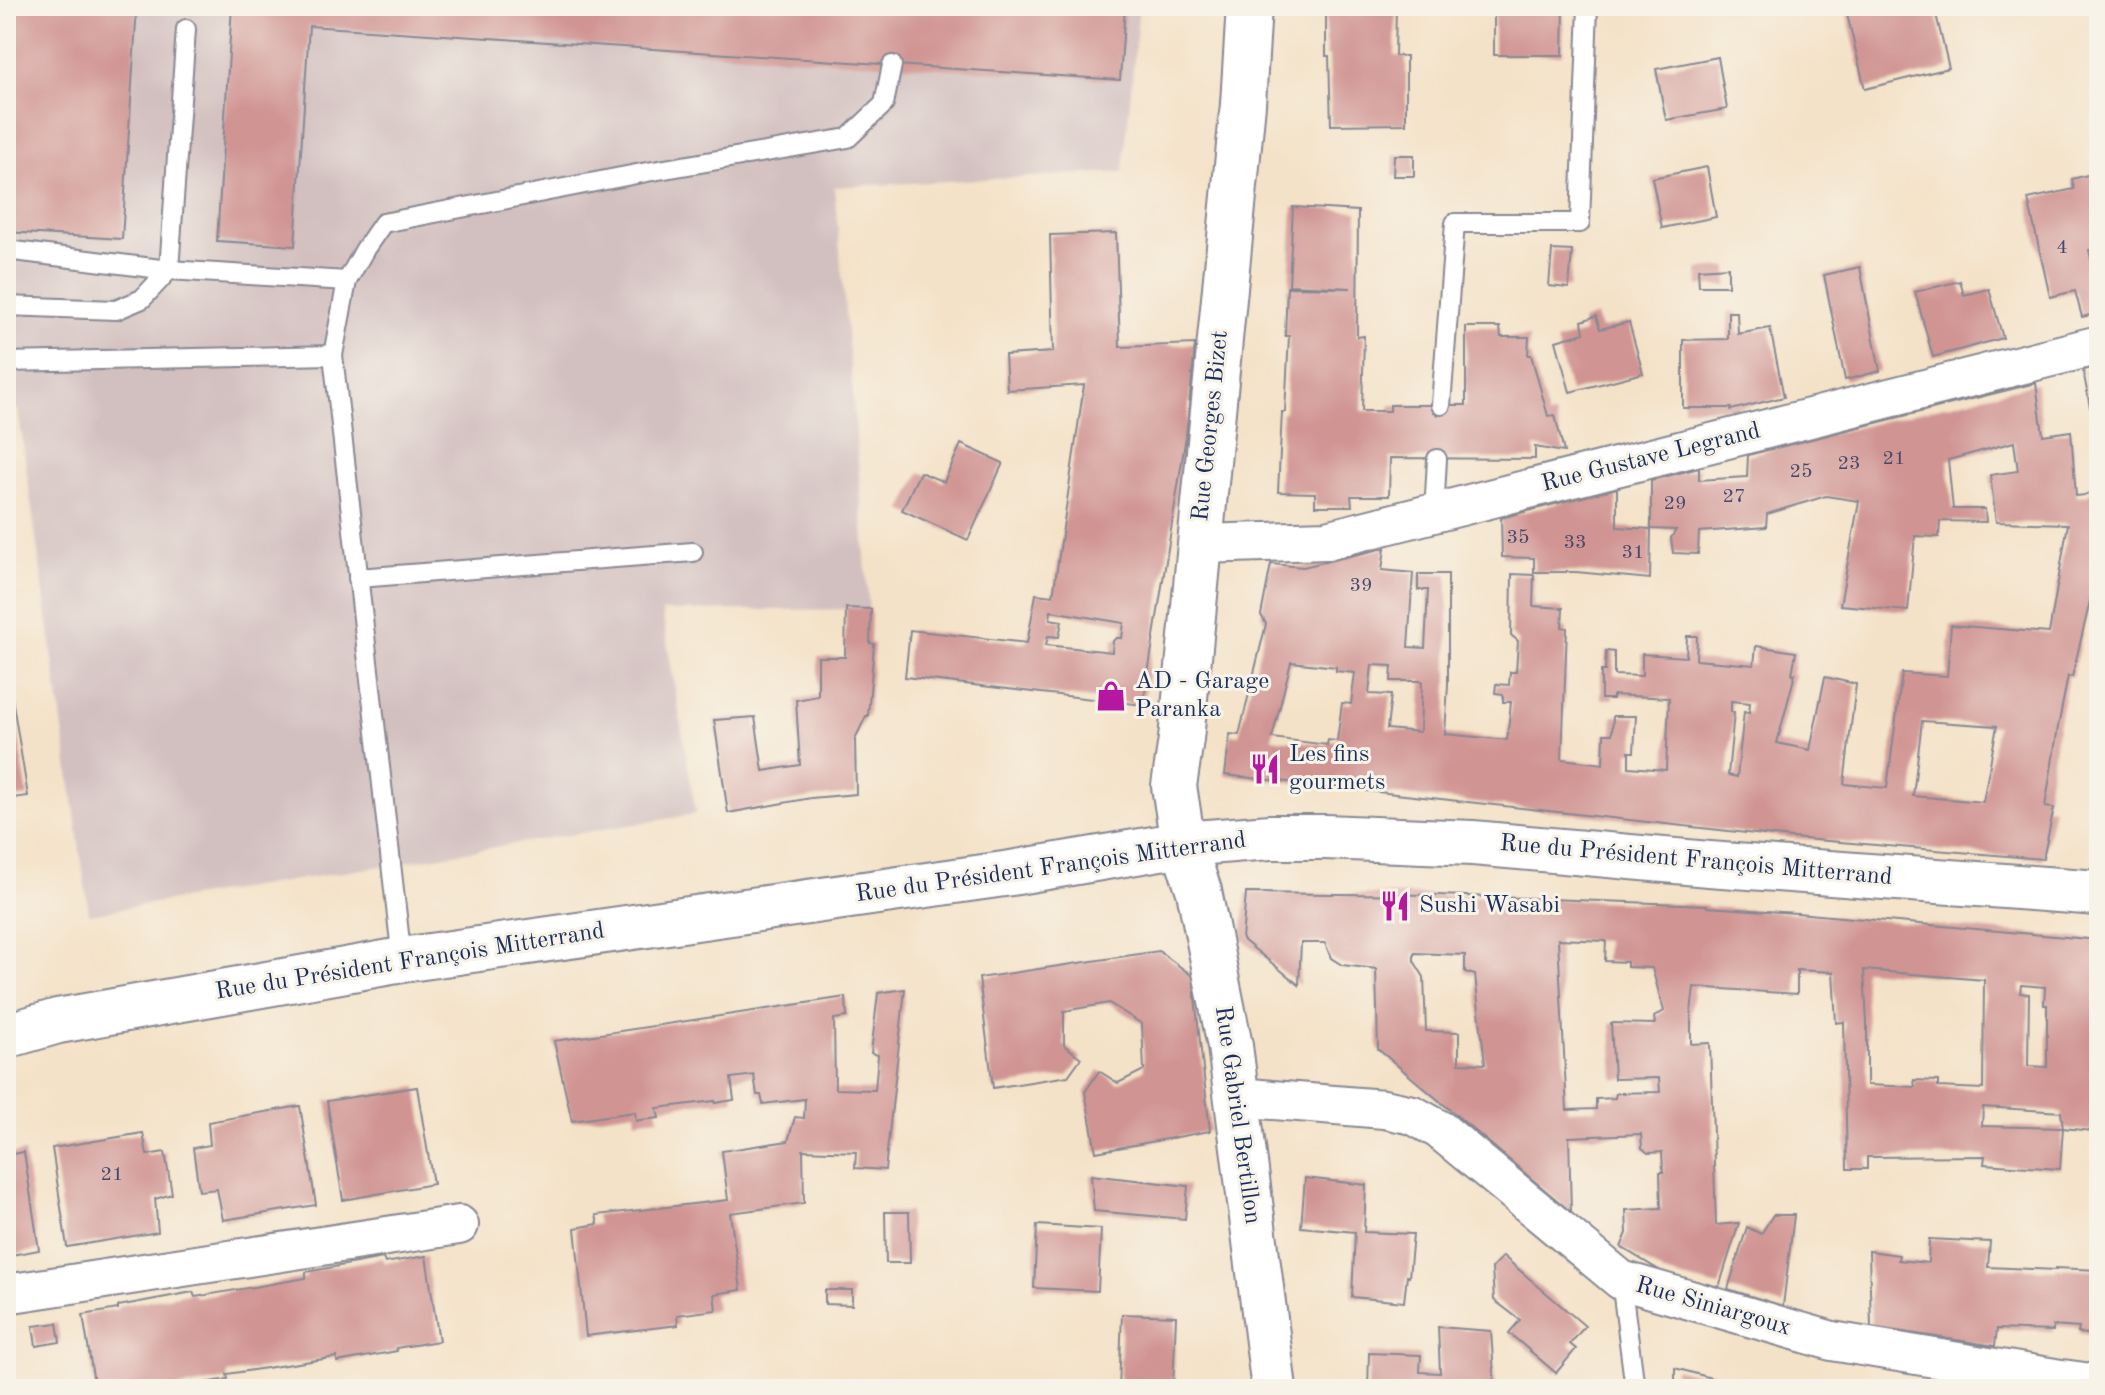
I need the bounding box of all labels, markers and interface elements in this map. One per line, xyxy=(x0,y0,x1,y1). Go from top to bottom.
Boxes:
house number: 4 xyxy=(2056,238,2068,258)
street label: Rue Georges Bizet xyxy=(1189,329,1233,523)
street label: Rue Gustave Legrand xyxy=(1539,419,1763,497)
house number: 21 xyxy=(1882,449,1906,469)
house number: 23 xyxy=(1837,454,1861,474)
house number: 25 xyxy=(1789,462,1813,482)
house number: 27 xyxy=(1722,487,1746,507)
house number: 29 xyxy=(1663,494,1687,514)
house number: 35 xyxy=(1506,528,1530,548)
house number: 33 xyxy=(1563,533,1587,553)
house number: 31 xyxy=(1621,543,1645,563)
house number: 39 xyxy=(1349,576,1373,596)
place label: AD - Garage Paranka xyxy=(1135,670,1269,722)
shop icon: AD - Garage Paranka xyxy=(1094,679,1128,713)
place label: Les fins gourmets xyxy=(1289,743,1385,795)
restaurant icon: Les fins gourmets xyxy=(1248,752,1282,786)
street label: Rue du Président François Mitterrand xyxy=(854,829,1248,907)
street label: Rue du Président François Mitterrand xyxy=(1499,832,1893,890)
restaurant icon: Sushi Wasabi xyxy=(1378,889,1412,923)
place label: Sushi Wasabi xyxy=(1419,894,1560,918)
street label: Rue du Président François Mitterrand xyxy=(214,919,606,1005)
street label: Rue Gabriel Bertillon xyxy=(1210,1004,1264,1226)
house number: 21 xyxy=(100,1165,124,1185)
street label: Rue Siniargoux xyxy=(1633,1273,1793,1341)

